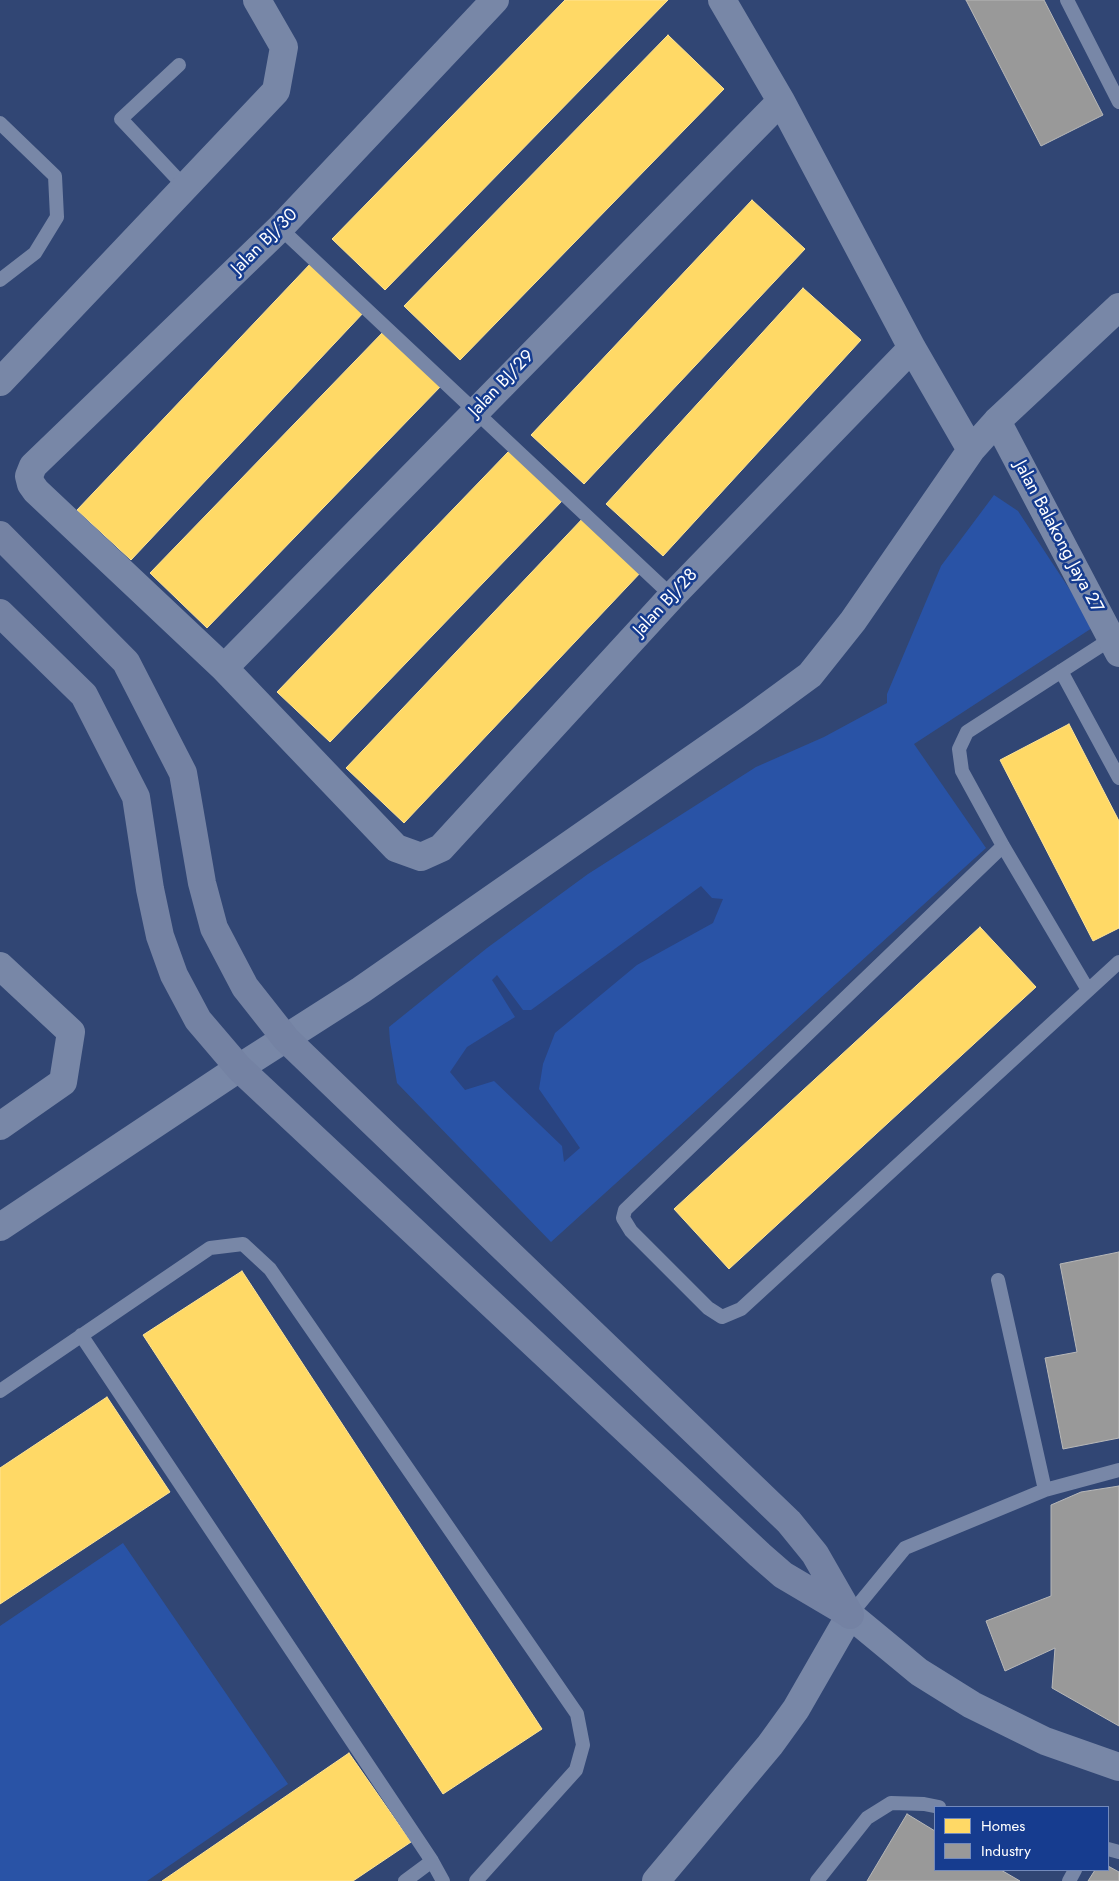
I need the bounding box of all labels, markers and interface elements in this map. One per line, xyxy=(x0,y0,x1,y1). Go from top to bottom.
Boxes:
street label: Jalan BJ/30 xyxy=(227,204,303,280)
street label: Jalan BJ/29 xyxy=(465,346,539,422)
street label: Jalan Balakong Jaya 27 xyxy=(1009,457,1107,617)
street label: Jalan BJ/28 xyxy=(629,565,703,641)
legend xyxy=(934,1806,1109,1871)
text: Homes xyxy=(981,1815,1025,1837)
text: Industry xyxy=(981,1840,1031,1862)

